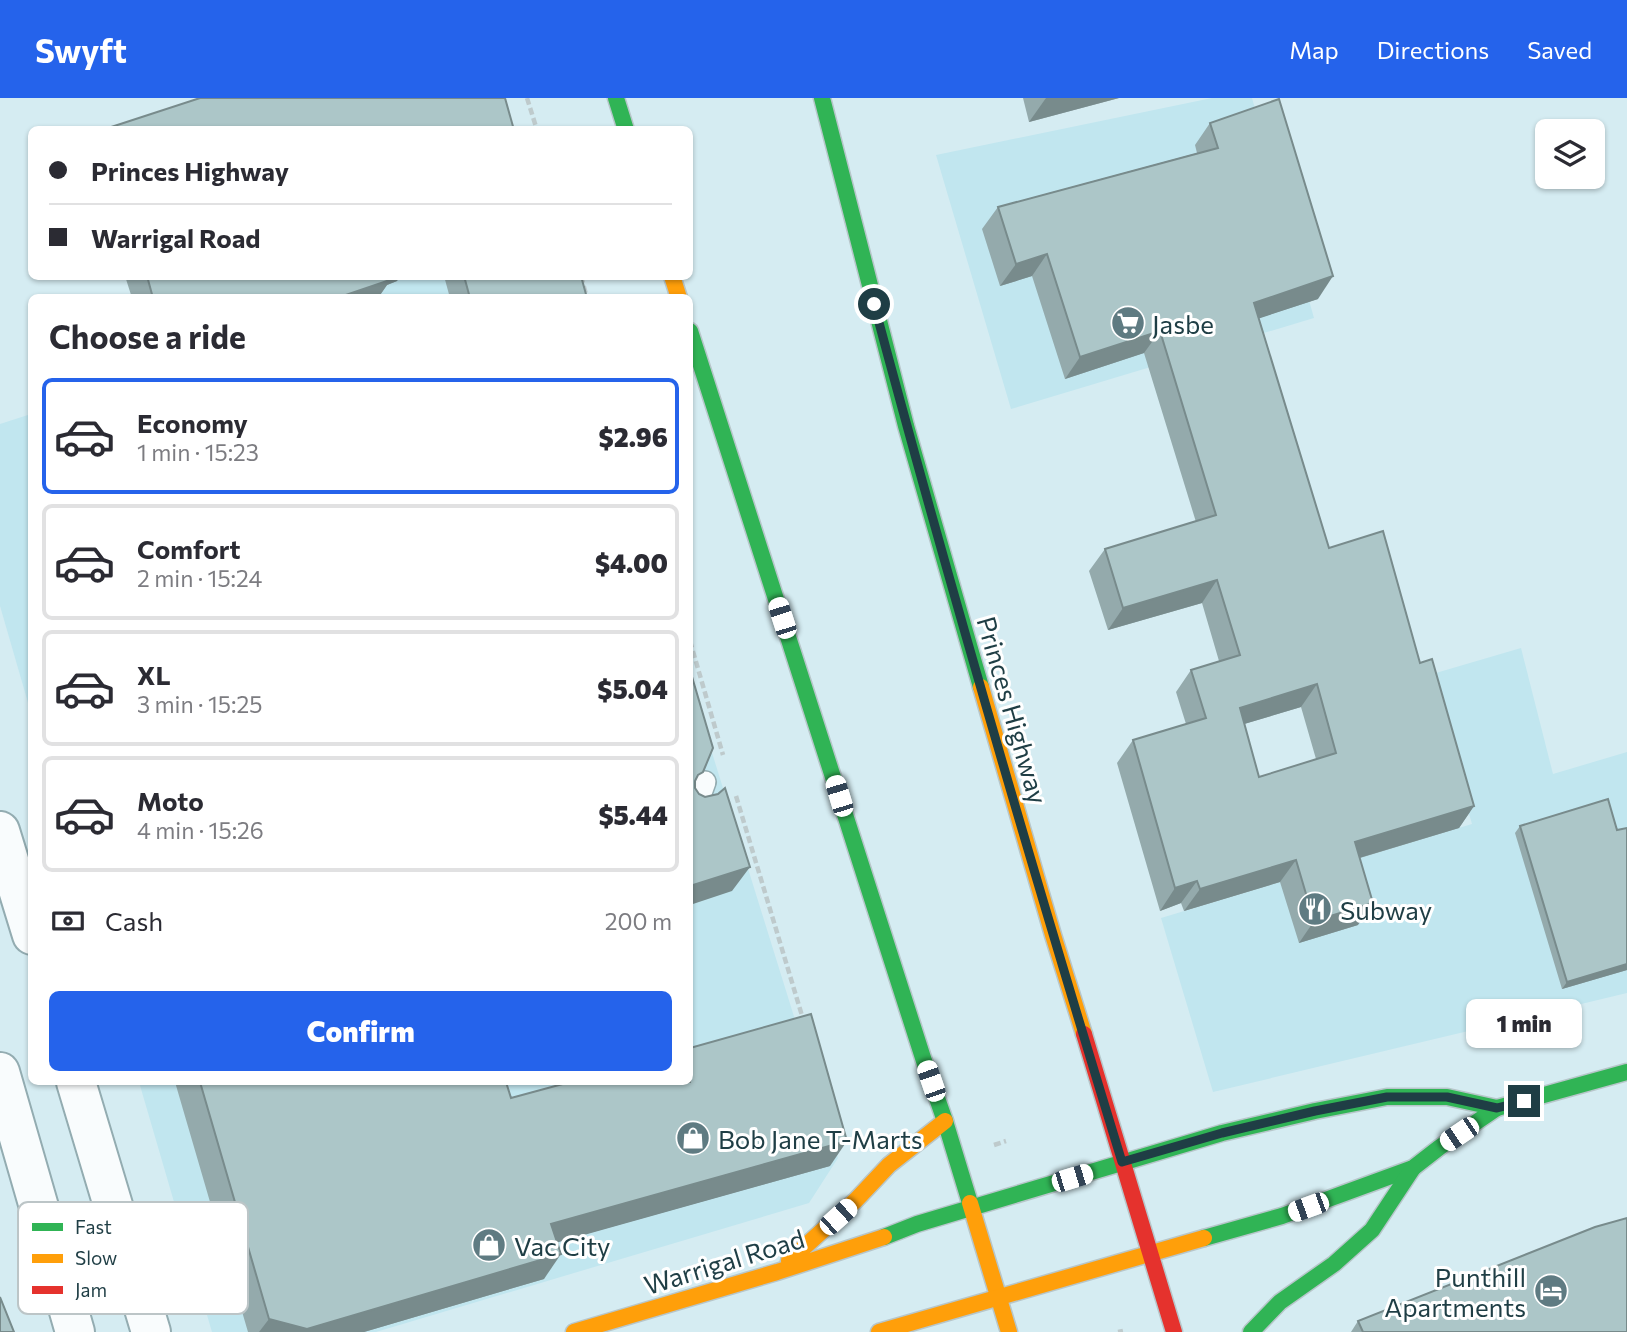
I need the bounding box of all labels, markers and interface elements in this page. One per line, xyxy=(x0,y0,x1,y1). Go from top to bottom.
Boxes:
text: Swyft xyxy=(35,29,127,70)
text: Map xyxy=(1289,35,1339,64)
text: Directions xyxy=(1377,35,1489,64)
text: Saved xyxy=(1527,35,1592,64)
map controls xyxy=(1535,119,1605,189)
button: layers xyxy=(1535,119,1605,189)
text: Princes Highway xyxy=(91,155,289,186)
text: Warrigal Road xyxy=(91,222,261,253)
route start xyxy=(858,288,890,320)
supermarket icon: Jasbe xyxy=(1109,304,1147,342)
place label: Jasbe xyxy=(1152,308,1214,339)
text: Choose a ride xyxy=(49,316,246,356)
icon: car xyxy=(53,405,116,468)
text: Economy xyxy=(137,407,248,438)
text: $2.96 xyxy=(599,421,668,452)
text: 1 min · 15:23 xyxy=(137,438,259,466)
icon: car xyxy=(53,531,116,594)
text: Comfort xyxy=(137,533,240,564)
text: $4.00 xyxy=(595,547,668,578)
text: 2 min · 15:24 xyxy=(137,564,262,592)
car xyxy=(766,595,799,641)
street label: Princes Highway xyxy=(971,613,1055,807)
icon: car xyxy=(53,657,116,720)
text: XL xyxy=(137,659,171,690)
text: $5.04 xyxy=(597,673,668,704)
text: 3 min · 15:25 xyxy=(137,690,262,718)
car xyxy=(823,773,856,819)
icon: car xyxy=(53,783,116,846)
text: Moto xyxy=(137,785,204,816)
text: $5.44 xyxy=(598,799,668,830)
text: 4 min · 15:26 xyxy=(137,816,264,844)
restaurant icon: Subway xyxy=(1296,890,1334,928)
place label: Subway xyxy=(1340,894,1432,925)
icon: cash xyxy=(49,902,87,940)
text: Cash xyxy=(105,905,163,936)
text: 200 m xyxy=(605,907,672,935)
button: Confirm xyxy=(49,991,672,1071)
callout: 1 min xyxy=(1466,1000,1582,1048)
text: 1 min xyxy=(1496,1009,1552,1037)
car xyxy=(915,1058,948,1104)
route end xyxy=(1508,1085,1540,1117)
car xyxy=(1436,1114,1483,1154)
shop icon: Bob Jane T-Marts xyxy=(674,1119,712,1157)
place label: Bob Jane T-Marts xyxy=(718,1123,923,1154)
car xyxy=(1049,1162,1096,1194)
car xyxy=(1285,1190,1332,1224)
car xyxy=(816,1195,861,1239)
legend xyxy=(18,1202,248,1314)
text: Fast xyxy=(75,1215,112,1238)
street label: Warrigal Road xyxy=(640,1222,808,1300)
shop icon: Vac City xyxy=(470,1226,508,1264)
place label: Vac City xyxy=(514,1230,611,1261)
text: Slow xyxy=(75,1246,117,1269)
place label: Punthill Apartments xyxy=(1384,1261,1526,1322)
hotel icon: Punthill Apartments xyxy=(1532,1272,1570,1310)
text: Jam xyxy=(75,1278,107,1301)

